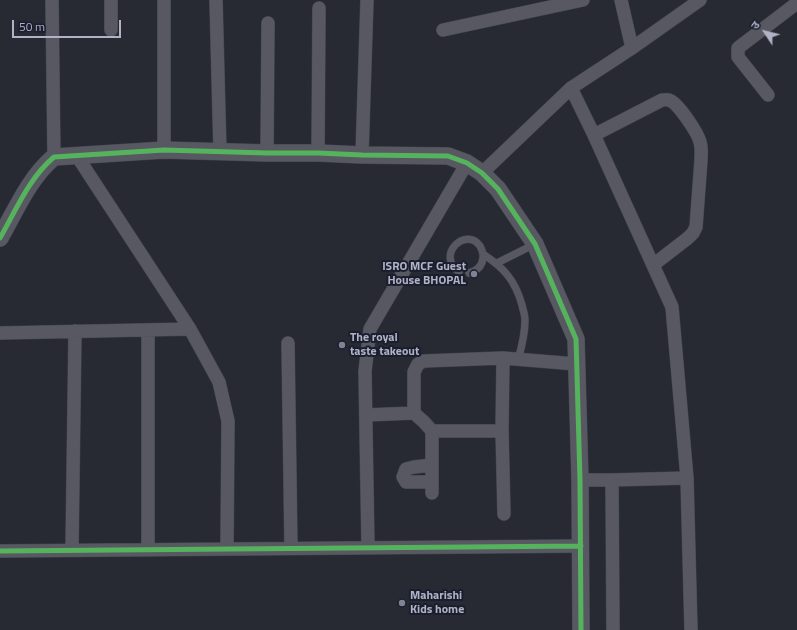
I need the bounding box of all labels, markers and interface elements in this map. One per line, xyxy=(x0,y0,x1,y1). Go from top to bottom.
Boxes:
scale bar xyxy=(14,12,123,38)
north arrow xyxy=(745,12,785,52)
text: 50 m xyxy=(19,17,45,36)
text: उ xyxy=(747,18,764,32)
place label: ISRO MCF Guest House BHOPAL xyxy=(382,260,466,288)
marker: ISRO MCF Guest House BHOPAL xyxy=(469,269,479,279)
place label: The royal taste takeout xyxy=(350,331,419,359)
marker: The royal taste takeout xyxy=(337,340,347,350)
place label: Maharishi Kids home xyxy=(410,589,464,617)
marker: Maharishi Kids home xyxy=(397,598,407,608)

